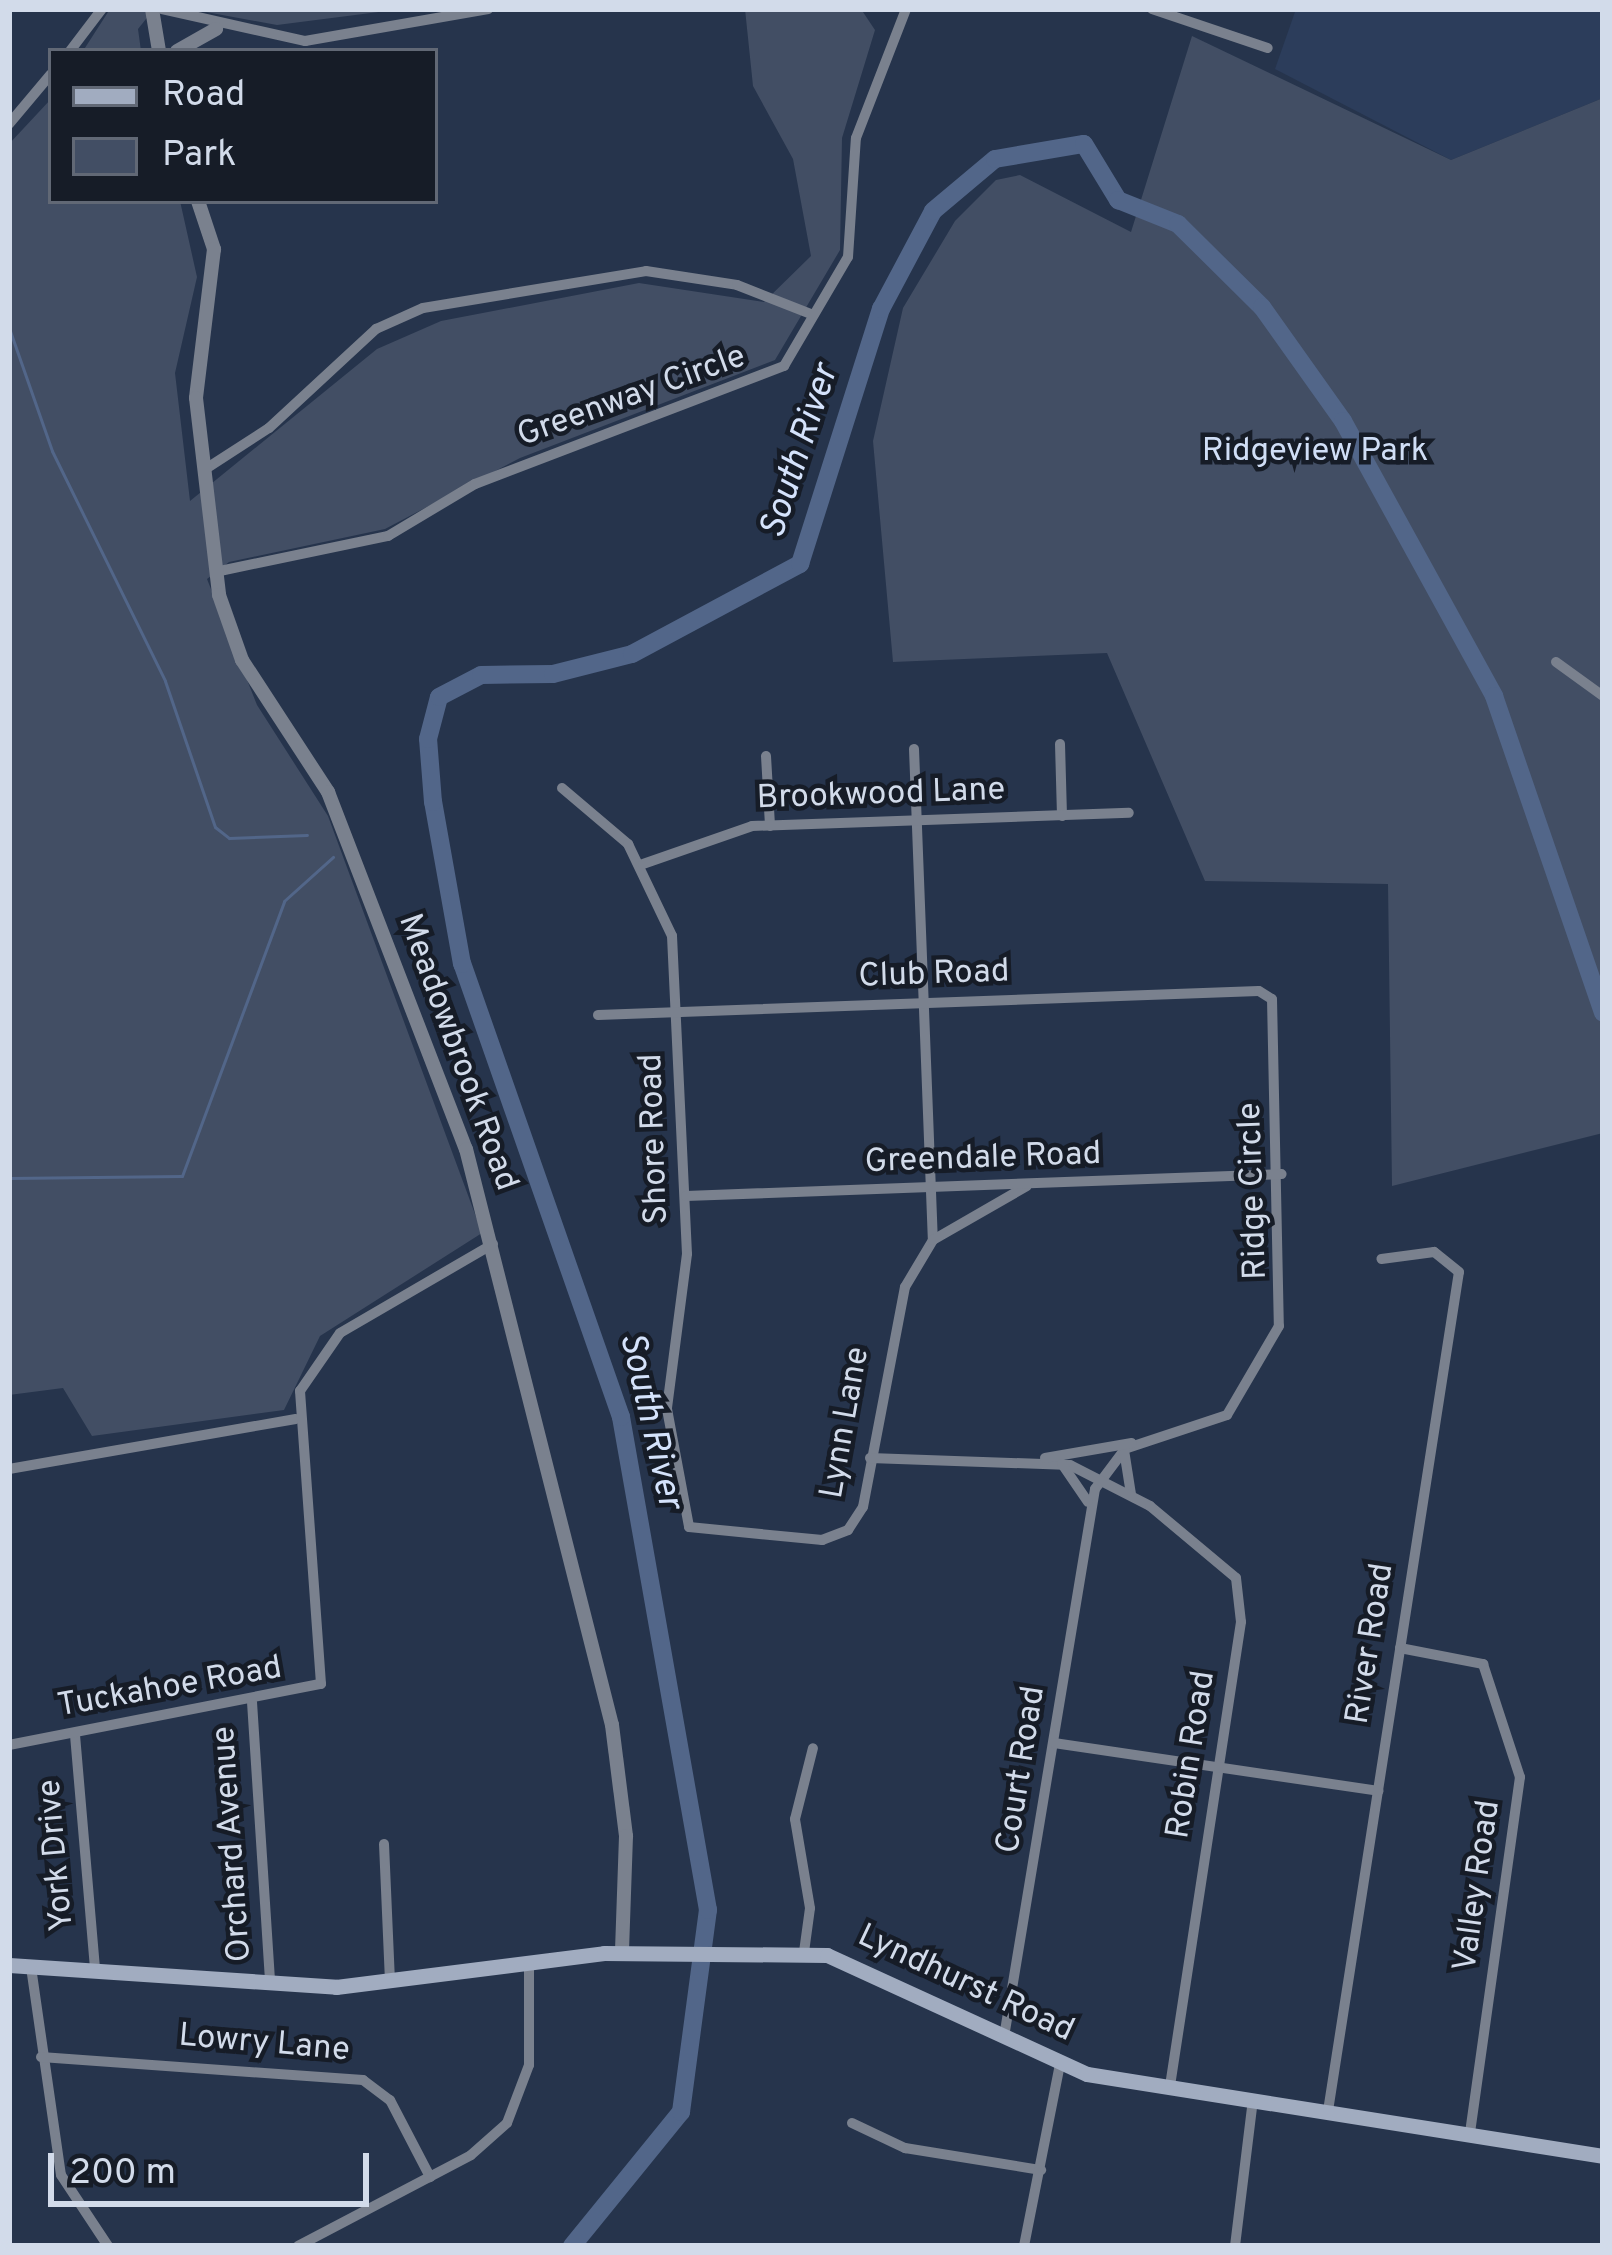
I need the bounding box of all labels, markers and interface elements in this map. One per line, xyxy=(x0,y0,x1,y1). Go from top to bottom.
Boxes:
legend xyxy=(48,48,438,204)
text: Road xyxy=(162,73,245,119)
text: Park xyxy=(162,133,236,179)
street label: Greenway Circle xyxy=(513,338,751,458)
water label: South River xyxy=(753,360,849,544)
park label: Ridgeview Park xyxy=(1202,433,1428,473)
street label: Brookwood Lane xyxy=(756,772,1006,820)
street label: Meadowbrook Road xyxy=(388,909,524,1197)
street label: Club Road xyxy=(858,954,1010,998)
street label: Shore Road xyxy=(633,1053,679,1225)
street label: Ridge Circle xyxy=(1232,1102,1278,1280)
street label: Greendale Road xyxy=(864,1136,1102,1184)
water label: South River xyxy=(608,1328,690,1514)
street label: Lynn Lane xyxy=(814,1344,880,1502)
street label: River Road xyxy=(1340,1561,1404,1727)
street label: Tuckahoe Road xyxy=(55,1650,285,1728)
street label: Robin Road xyxy=(1160,1668,1226,1842)
street label: Court Road xyxy=(990,1684,1056,1856)
street label: Orchard Avenue xyxy=(206,1724,262,1964)
street label: York Drive xyxy=(32,1777,84,1933)
street label: Valley Road xyxy=(1447,1798,1511,1974)
street label: Lyndhurst Road xyxy=(851,1918,1079,2052)
street label: Lowry Lane xyxy=(177,2018,351,2072)
scale bar xyxy=(54,2129,375,2203)
text: 200 m xyxy=(69,2151,176,2197)

